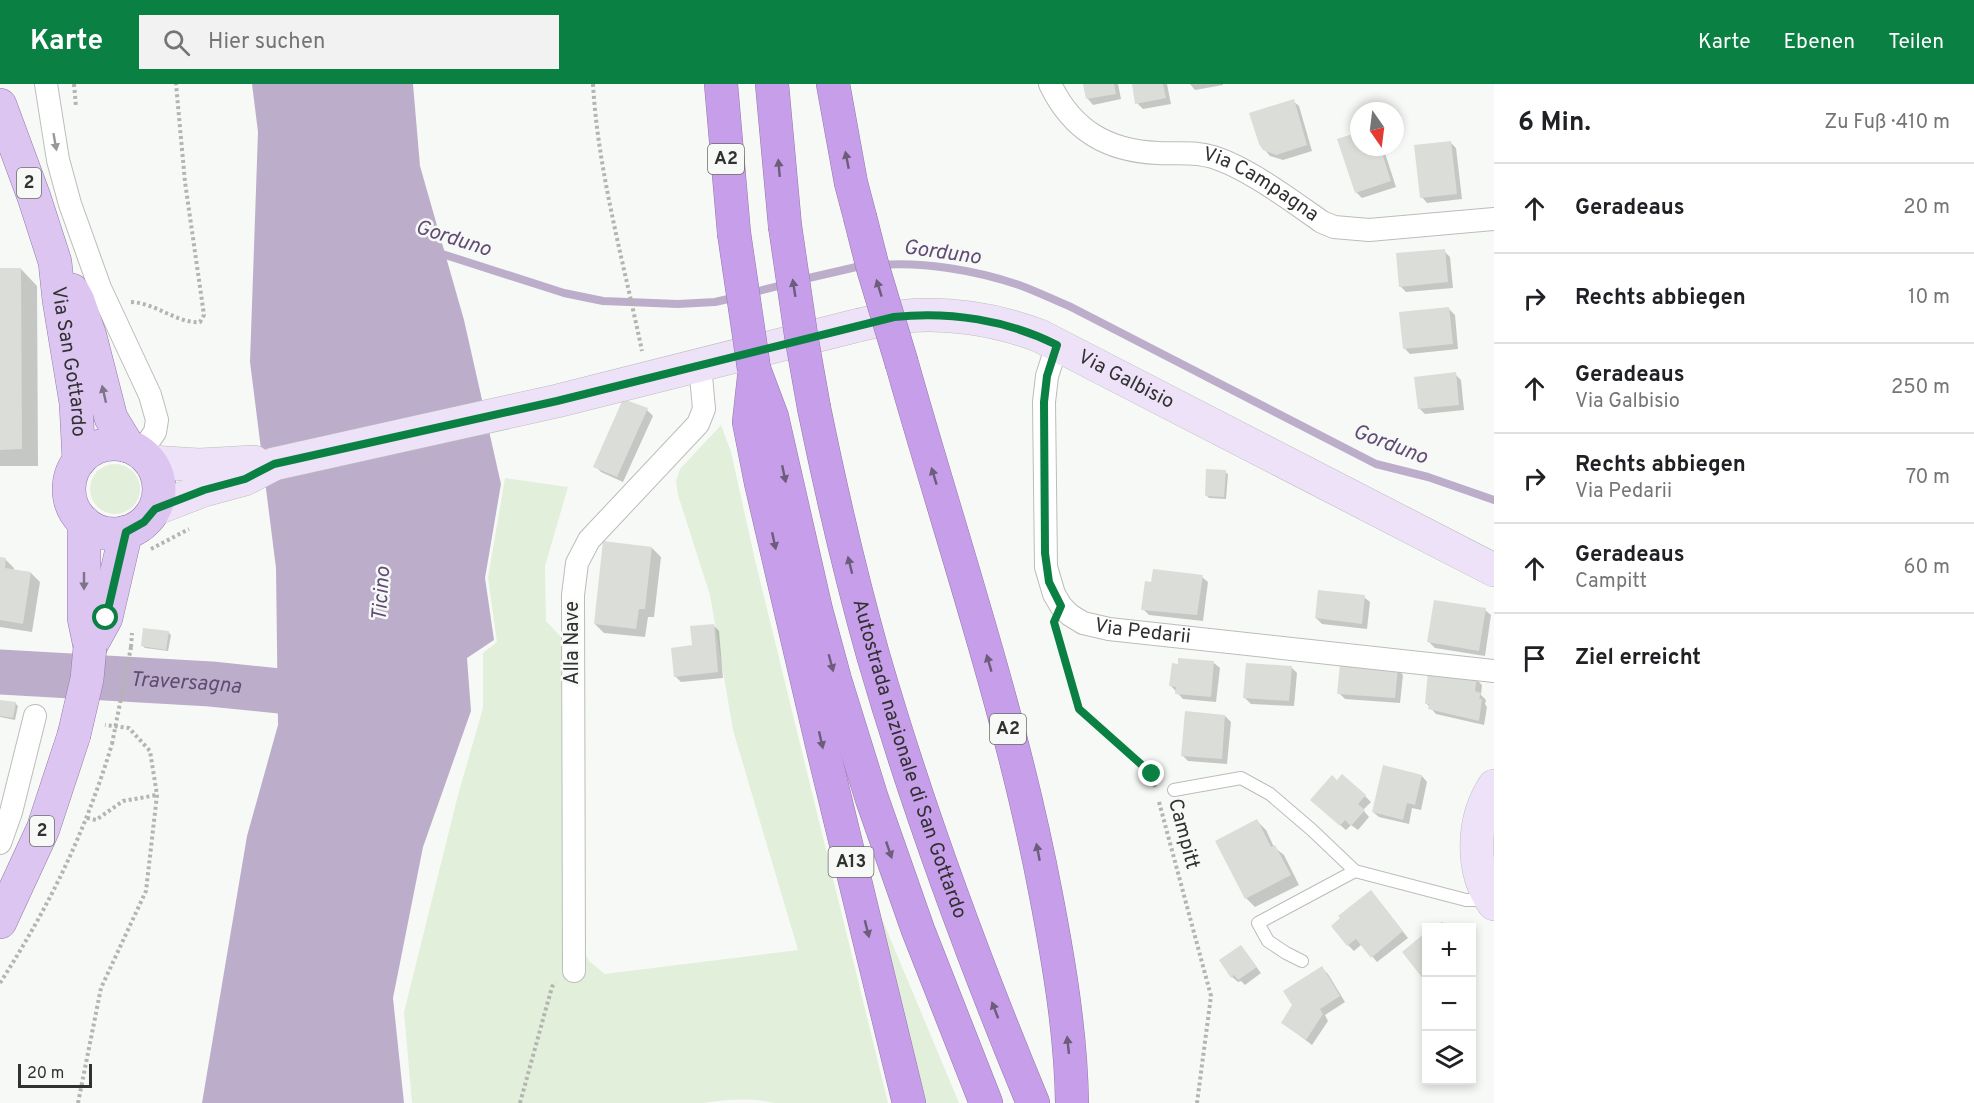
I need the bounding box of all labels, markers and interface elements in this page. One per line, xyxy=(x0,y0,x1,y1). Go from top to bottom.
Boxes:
search box xyxy=(139,15,559,69)
text: Karte xyxy=(30,24,103,60)
icon: search xyxy=(160,26,193,59)
text: Hier suchen xyxy=(208,29,325,56)
text: Karte xyxy=(1698,29,1750,56)
text: Ebenen xyxy=(1783,29,1855,56)
text: Teilen xyxy=(1888,29,1944,56)
north arrow xyxy=(1350,102,1404,156)
text: 6 Min. xyxy=(1518,107,1591,140)
text: Zu Fuß · 410 m xyxy=(1824,110,1950,136)
one-way arrow xyxy=(51,132,60,151)
street label: Via Campagna xyxy=(1200,142,1324,228)
road number: A2 xyxy=(708,144,744,174)
one-way arrow xyxy=(842,151,851,170)
one-way arrow xyxy=(774,158,784,177)
road number: 2 xyxy=(17,168,41,198)
icon: ahead xyxy=(1518,192,1551,225)
text: Geradeaus xyxy=(1575,195,1685,222)
text: 20 m xyxy=(1903,195,1950,221)
water label: Gorduno xyxy=(412,214,495,264)
water label: Gorduno xyxy=(902,234,983,272)
one-way arrow xyxy=(789,278,798,297)
one-way arrow xyxy=(874,279,883,297)
icon: right xyxy=(1518,282,1551,315)
street label: Via San Gottardo xyxy=(45,285,91,438)
text: Rechts abbiegen xyxy=(1575,285,1746,312)
text: 10 m xyxy=(1908,285,1950,311)
street label: Via Galbisio xyxy=(1073,345,1178,416)
text: Geradeaus xyxy=(1575,362,1685,389)
icon: ahead xyxy=(1518,372,1551,405)
text: 250 m xyxy=(1891,375,1950,401)
one-way arrow xyxy=(99,384,108,403)
text: Via Galbisio xyxy=(1575,389,1680,415)
water label: Gorduno xyxy=(1349,418,1432,472)
text: Rechts abbiegen xyxy=(1575,452,1746,479)
icon: right xyxy=(1518,462,1551,495)
one-way arrow xyxy=(780,465,789,484)
text: 70 m xyxy=(1906,465,1950,491)
one-way arrow xyxy=(929,467,938,485)
text: Via Pedarii xyxy=(1575,479,1672,505)
one-way arrow xyxy=(770,532,779,551)
text: Geradeaus xyxy=(1575,542,1685,569)
icon: ahead xyxy=(1518,552,1551,585)
text: 60 m xyxy=(1904,555,1950,581)
one-way arrow xyxy=(844,556,854,575)
water label: Ticino xyxy=(367,565,397,622)
text: Campitt xyxy=(1575,569,1647,595)
one-way arrow xyxy=(79,571,89,590)
street label: Autostrada nazionale di San Gottardo xyxy=(846,597,972,922)
street label: Alla Nave xyxy=(560,601,586,685)
route start xyxy=(92,604,118,630)
street label: Via Pedarii xyxy=(1091,613,1192,651)
icon: arrive xyxy=(1518,642,1551,675)
text: Ziel erreicht xyxy=(1575,645,1701,672)
one-way arrow xyxy=(984,654,994,672)
one-way arrow xyxy=(827,655,836,673)
water label: Traversagna xyxy=(129,666,243,701)
road number: A2 xyxy=(990,714,1026,744)
one-way arrow xyxy=(816,731,826,749)
route end xyxy=(1138,760,1164,786)
street label: Campitt xyxy=(1161,796,1205,872)
road number: 2 xyxy=(30,816,54,846)
one-way arrow xyxy=(885,841,895,859)
one-way arrow xyxy=(1033,842,1042,861)
road number: A13 xyxy=(828,847,874,877)
one-way arrow xyxy=(863,920,873,939)
map controls xyxy=(1422,923,1476,1085)
button: + xyxy=(1422,923,1476,977)
button: − xyxy=(1422,977,1476,1031)
one-way arrow xyxy=(990,1001,999,1019)
button: layers xyxy=(1422,1031,1476,1085)
one-way arrow xyxy=(1064,1035,1073,1054)
scale bar xyxy=(18,1061,92,1088)
text: 20 m xyxy=(27,1064,64,1084)

